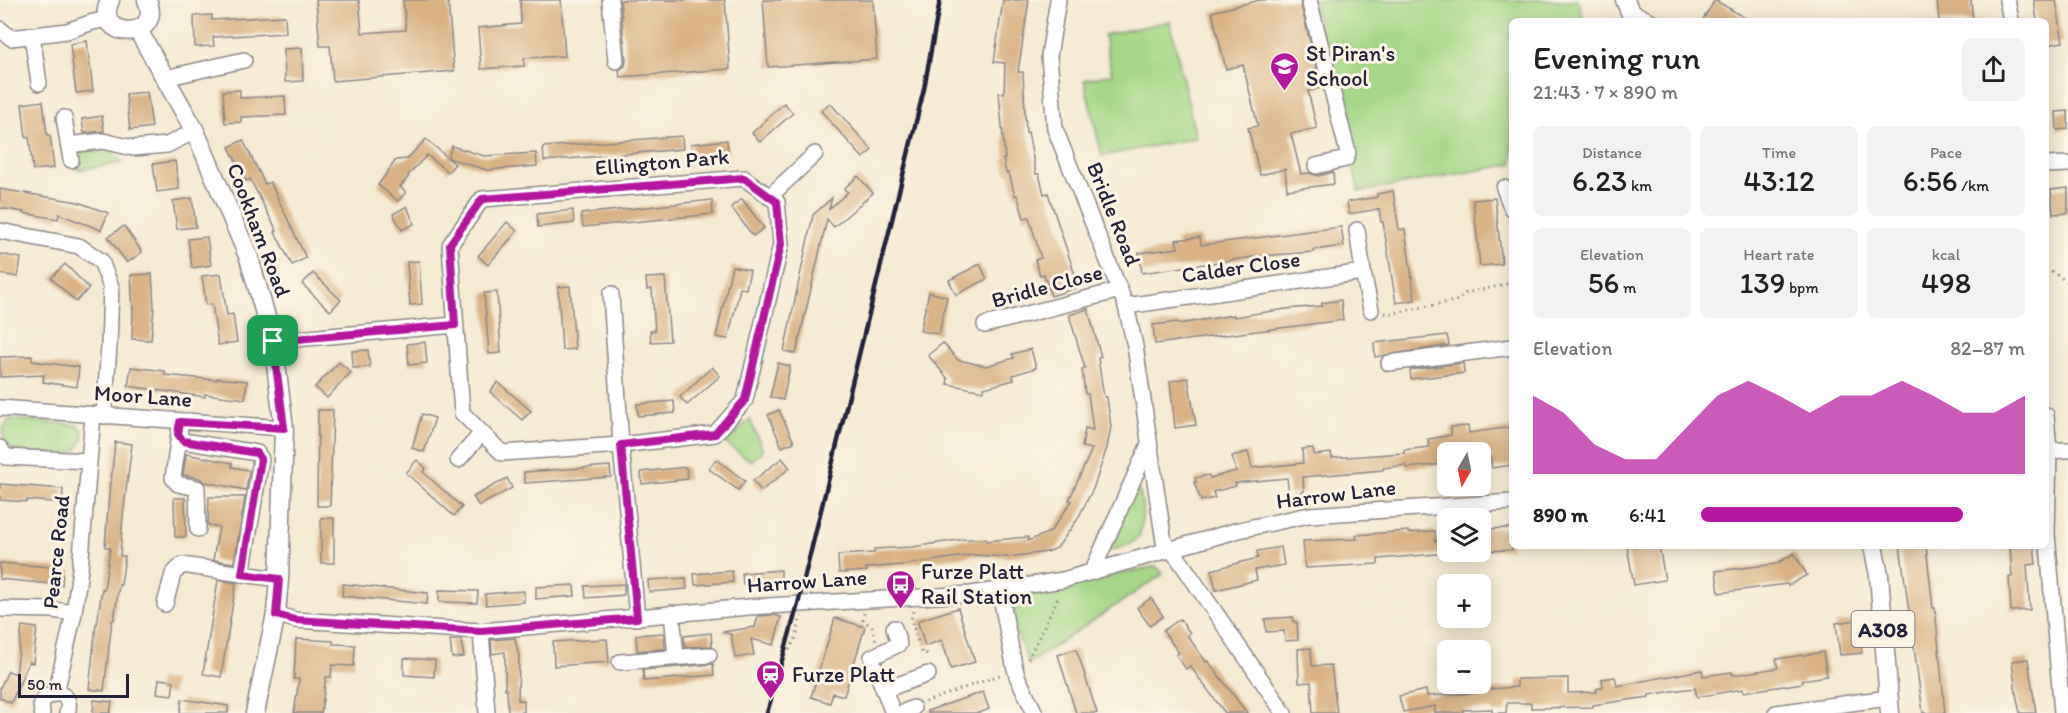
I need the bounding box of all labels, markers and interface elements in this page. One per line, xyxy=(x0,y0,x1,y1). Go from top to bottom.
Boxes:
text: Evening run xyxy=(1533,38,1700,77)
button: share xyxy=(1962,38,2025,101)
place label: St Piran's School xyxy=(1306,40,1395,92)
school or university icon: St Piran's School xyxy=(1269,50,1301,92)
text: 21:43 · 7 × 890 m xyxy=(1533,80,1678,104)
street label: Ellington Park xyxy=(594,143,730,181)
text: Distance xyxy=(1582,143,1642,162)
text: Time xyxy=(1762,143,1796,162)
text: Pace xyxy=(1930,143,1962,162)
street label: Bridle Road xyxy=(1081,158,1147,270)
street label: Cookham Road xyxy=(221,159,297,301)
text: 6.23 xyxy=(1572,162,1627,199)
text: 43:12 xyxy=(1743,162,1815,199)
text: 6:56 xyxy=(1903,162,1958,199)
text: km xyxy=(1627,176,1652,195)
text: /km xyxy=(1958,176,1989,195)
street label: Calder Close xyxy=(1180,245,1302,289)
text: Elevation xyxy=(1580,245,1644,264)
text: Heart rate xyxy=(1744,245,1814,264)
text: kcal xyxy=(1932,245,1960,264)
street label: Bridle Close xyxy=(989,258,1105,314)
text: 56 xyxy=(1588,264,1619,301)
text: 139 xyxy=(1739,264,1785,301)
text: 498 xyxy=(1921,264,1971,301)
text: m xyxy=(1619,278,1636,297)
text: bpm xyxy=(1785,278,1819,297)
pin xyxy=(247,315,298,366)
icon: arrive xyxy=(256,324,289,357)
text: Elevation xyxy=(1533,336,1612,360)
text: 82–87 m xyxy=(1950,336,2025,360)
street label: Moor Lane xyxy=(93,379,193,413)
north arrow xyxy=(1437,442,1491,496)
map controls xyxy=(1437,442,1491,694)
street label: Harrow Lane xyxy=(1275,473,1397,515)
street label: Pearce Road xyxy=(37,494,75,610)
text: 890 m xyxy=(1533,503,1588,527)
text: 6:41 xyxy=(1629,503,1666,527)
button: layers xyxy=(1437,508,1491,562)
place label: Furze Platt Rail Station xyxy=(921,558,1033,610)
street label: Harrow Lane xyxy=(746,563,868,599)
bus stop icon: Furze Platt Rail Station xyxy=(884,568,916,610)
button: + xyxy=(1437,574,1491,628)
road number: A308 xyxy=(1852,611,1914,647)
button: − xyxy=(1437,640,1491,694)
station icon: Furze Platt xyxy=(755,658,787,700)
place label: Furze Platt xyxy=(792,661,895,688)
scale bar xyxy=(18,671,129,698)
text: 50 m xyxy=(27,675,62,694)

